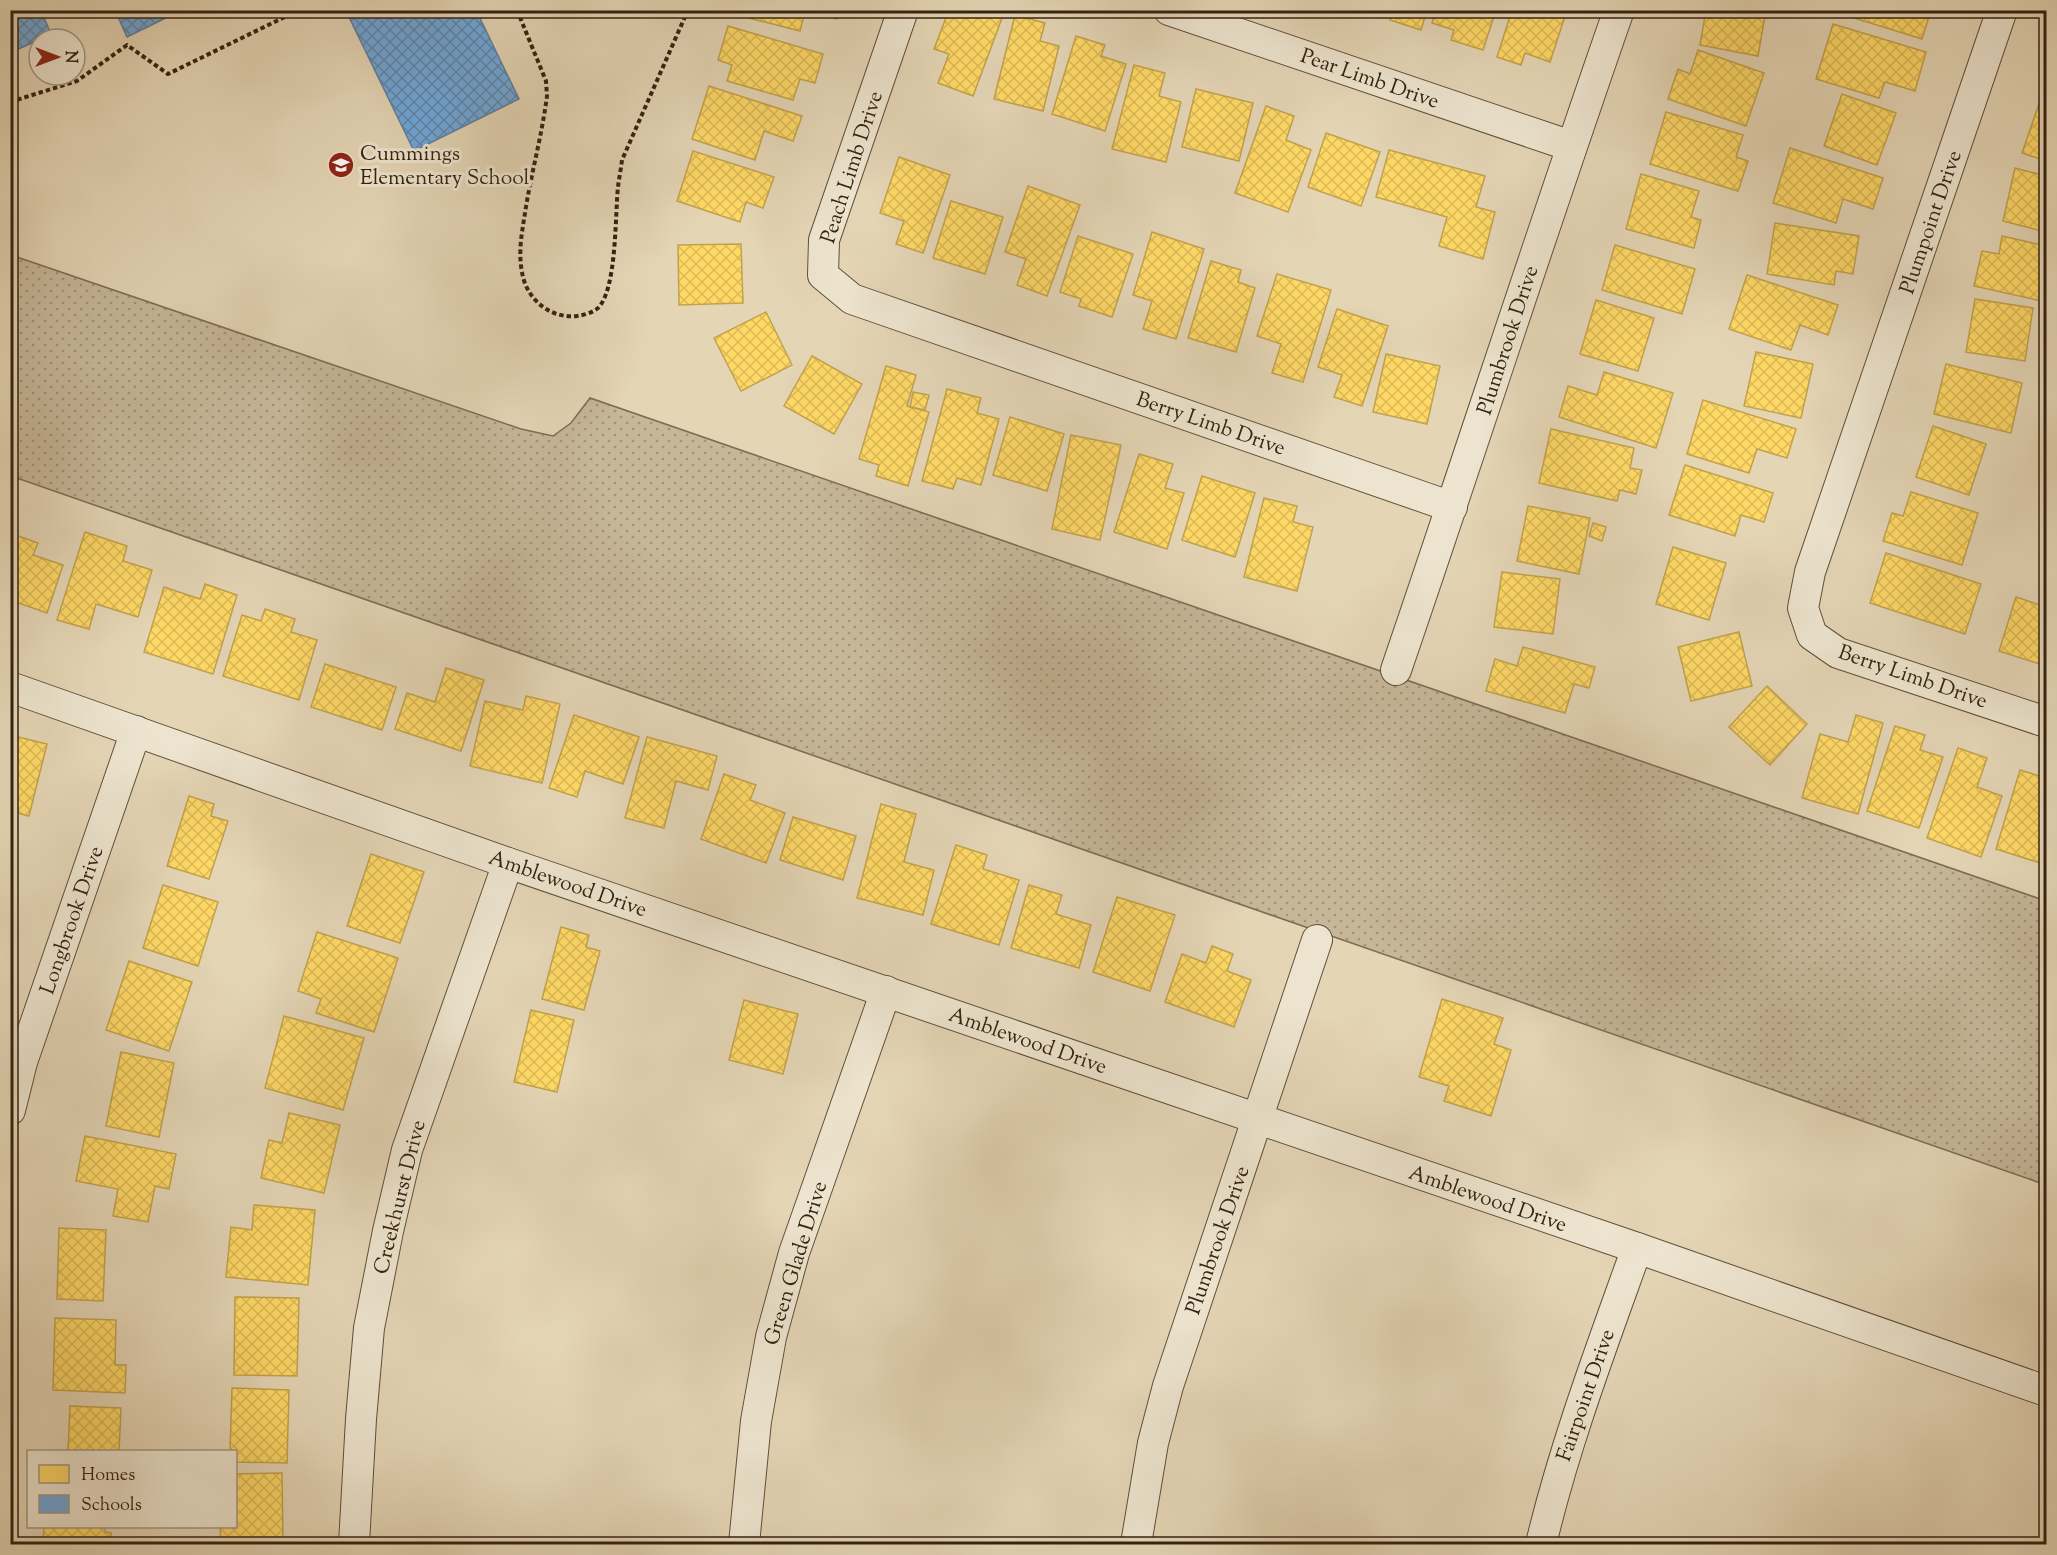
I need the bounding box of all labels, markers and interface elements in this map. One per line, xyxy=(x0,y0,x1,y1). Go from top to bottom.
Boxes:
north arrow xyxy=(27,27,87,87)
street label: Pear Limb Drive xyxy=(1296,42,1443,118)
text: N xyxy=(58,51,81,64)
street label: Peach Limb Drive xyxy=(814,88,892,248)
place label: Cummings Elementary School xyxy=(360,140,530,194)
street label: Plumpoint Drive xyxy=(1893,147,1971,299)
school or university icon: Cummings Elementary School xyxy=(326,150,356,180)
street label: Plumbrook Drive xyxy=(1471,262,1547,419)
street label: Berry Limb Drive xyxy=(1132,385,1289,464)
street label: Berry Limb Drive xyxy=(1834,638,1991,717)
street label: Longbrook Drive xyxy=(33,842,112,999)
street label: Amblewood Drive xyxy=(484,844,651,926)
street label: Amblewood Drive xyxy=(944,1001,1111,1083)
street label: Creekhurst Drive xyxy=(367,1117,435,1278)
street label: Amblewood Drive xyxy=(1404,1159,1571,1241)
street label: Plumbrook Drive xyxy=(1179,1162,1258,1319)
street label: Green Glade Drive xyxy=(758,1178,836,1349)
street label: Fairpoint Drive xyxy=(1550,1325,1624,1466)
legend xyxy=(27,1450,237,1528)
text: Homes xyxy=(81,1463,135,1489)
text: Schools xyxy=(81,1493,142,1519)

